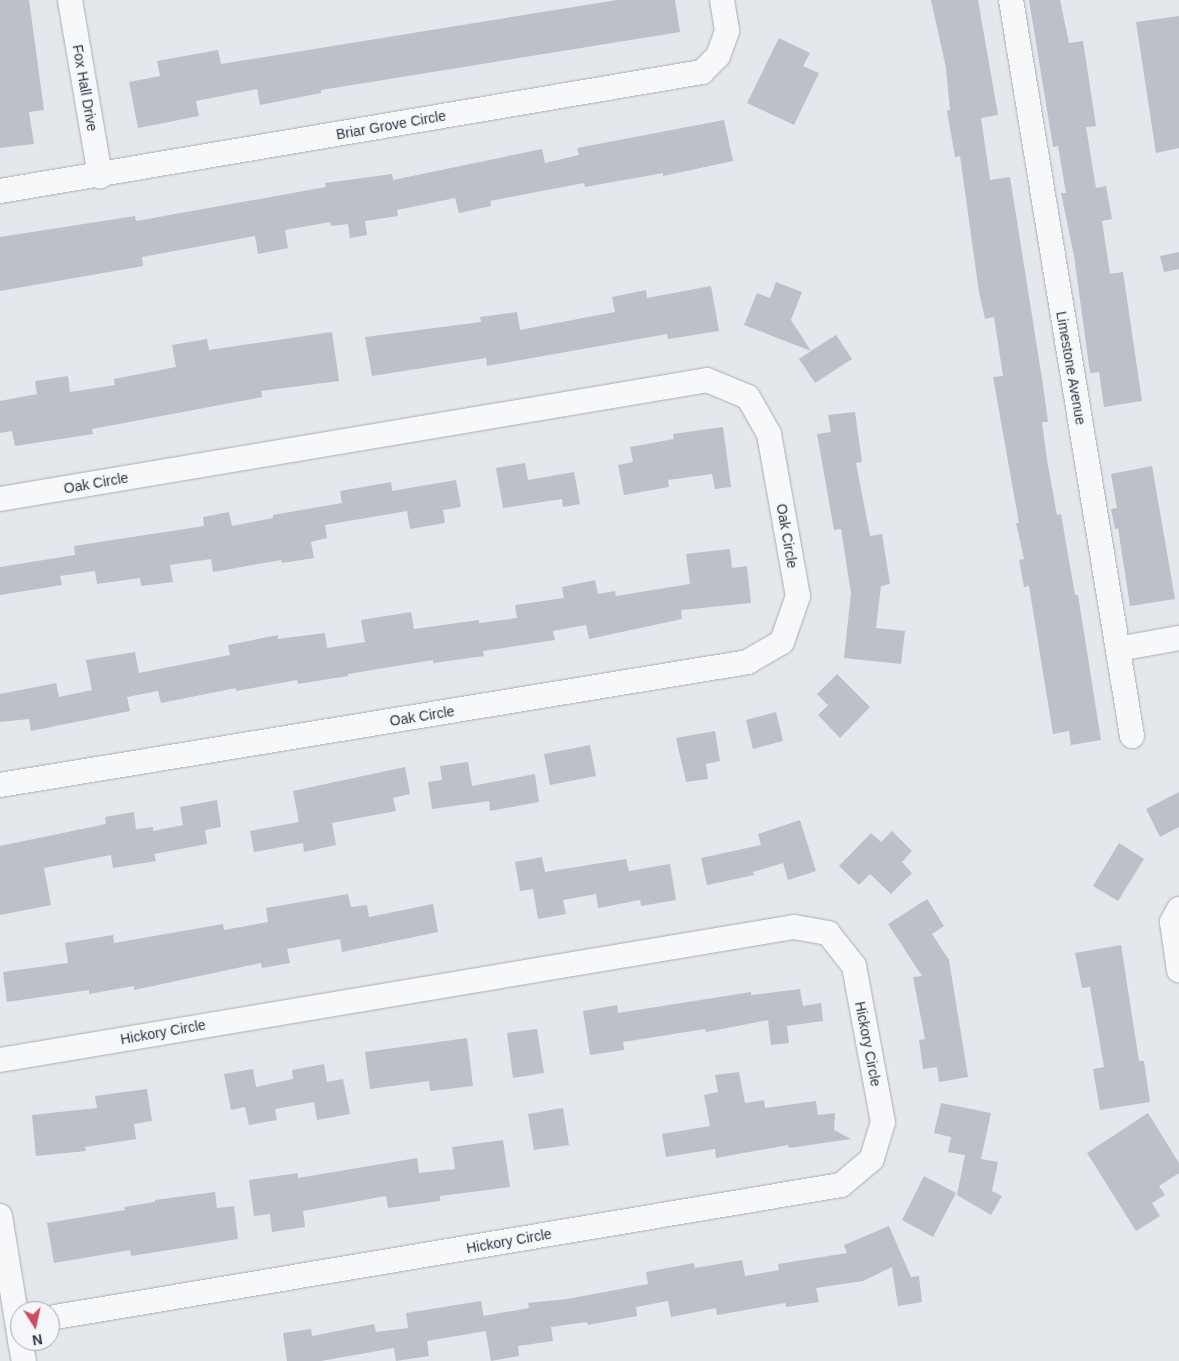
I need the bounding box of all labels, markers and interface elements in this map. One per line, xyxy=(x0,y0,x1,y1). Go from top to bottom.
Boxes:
street label: Fox Hall Drive xyxy=(69,43,101,133)
street label: Briar Grove Circle xyxy=(335,107,447,143)
street label: Limestone Avenue xyxy=(1053,310,1089,426)
street label: Oak Circle xyxy=(62,469,130,497)
street label: Oak Circle xyxy=(773,502,801,570)
street label: Oak Circle xyxy=(388,703,456,729)
street label: Hickory Circle xyxy=(852,1000,884,1088)
street label: Hickory Circle xyxy=(119,1016,207,1048)
street label: Hickory Circle xyxy=(465,1225,553,1257)
north arrow xyxy=(10,1301,60,1351)
text: N xyxy=(31,1331,44,1349)

